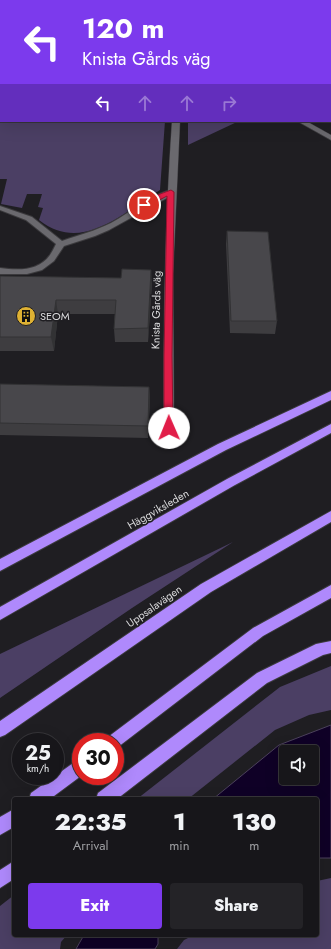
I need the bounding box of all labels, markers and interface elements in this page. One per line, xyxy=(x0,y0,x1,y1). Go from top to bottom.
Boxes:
text: 120 m xyxy=(82,8,165,49)
icon: left xyxy=(16,16,68,68)
text: Knista Gårds väg xyxy=(82,46,211,72)
icon: left xyxy=(92,92,114,114)
icon: ahead xyxy=(134,92,156,114)
icon: ahead xyxy=(176,92,198,114)
icon: right xyxy=(218,92,240,114)
pin xyxy=(127,188,161,222)
icon: arrive xyxy=(133,194,155,216)
street label: Knista Gårds väg xyxy=(147,271,165,349)
building icon: SEOM xyxy=(15,305,37,327)
place label: SEOM xyxy=(40,308,70,324)
position arrow xyxy=(148,407,190,449)
street label: Häggviksleden xyxy=(124,485,192,533)
street label: Uppsalavägen xyxy=(123,581,185,631)
speed limit sign: 30 xyxy=(72,733,124,785)
text: 25 xyxy=(25,739,51,768)
map controls xyxy=(279,745,319,785)
button: sound xyxy=(279,745,319,785)
text: km/h xyxy=(27,761,49,776)
text: 22:35 xyxy=(55,804,127,839)
text: 1 xyxy=(173,804,186,839)
text: 130 xyxy=(232,804,276,839)
text: Arrival xyxy=(73,836,109,855)
text: min xyxy=(169,836,190,855)
text: m xyxy=(249,836,259,855)
button: Exit xyxy=(28,883,162,929)
button: Share xyxy=(170,883,303,929)

